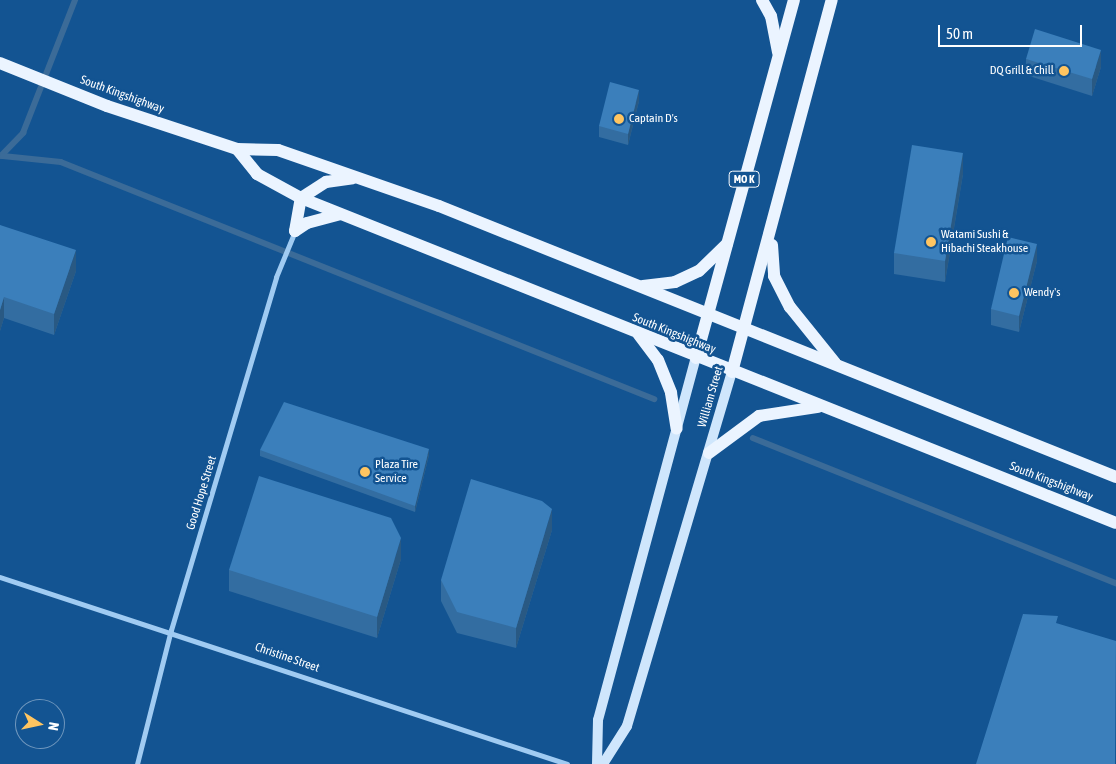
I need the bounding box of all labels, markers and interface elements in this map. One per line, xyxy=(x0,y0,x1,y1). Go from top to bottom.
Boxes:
scale bar xyxy=(941,15,1085,47)
text: 50 m xyxy=(946,25,973,42)
place label: DQ Grill & Chill xyxy=(990,64,1054,78)
marker: DQ Grill & Chill xyxy=(1058,65,1070,77)
street label: South Kingshighway xyxy=(78,73,166,117)
place label: Captain D's xyxy=(629,112,678,126)
marker: Captain D's xyxy=(613,113,625,125)
road number: MO K xyxy=(728,170,760,188)
place label: Watami Sushi & Hibachi Steakhouse xyxy=(941,228,1028,256)
marker: Watami Sushi & Hibachi Steakhouse xyxy=(925,236,937,248)
place label: Wendy's xyxy=(1024,286,1060,300)
marker: Wendy's xyxy=(1008,287,1020,299)
street label: South Kingshighway xyxy=(630,311,718,357)
street label: William Street xyxy=(695,365,727,429)
street label: Good Hope Street xyxy=(184,454,220,532)
place label: Plaza Tire Service xyxy=(375,458,418,486)
street label: South Kingshighway xyxy=(1007,459,1095,505)
marker: Plaza Tire Service xyxy=(359,466,371,478)
street label: Christine Street xyxy=(253,640,321,676)
north arrow xyxy=(15,699,65,749)
text: N xyxy=(45,721,62,732)

